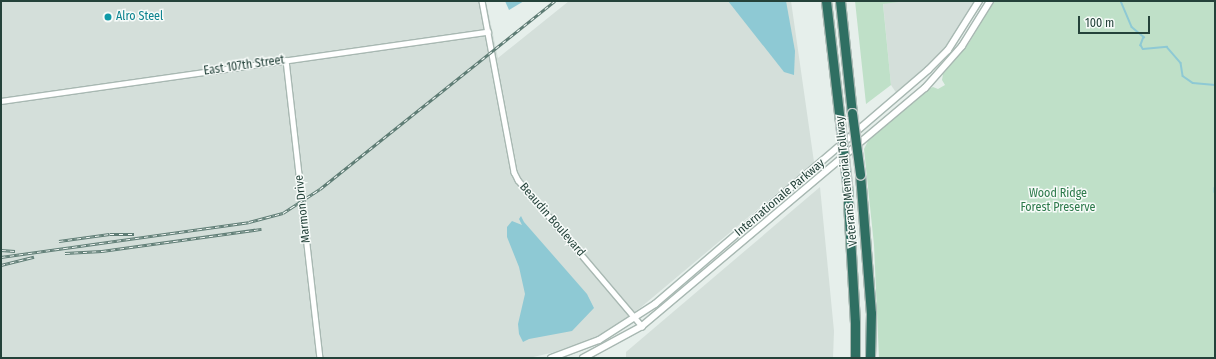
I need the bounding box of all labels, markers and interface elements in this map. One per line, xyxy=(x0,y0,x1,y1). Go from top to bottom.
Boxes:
scale bar xyxy=(1080,8,1152,34)
place label: Alro Steel xyxy=(116,10,163,24)
marker: Alro Steel xyxy=(103,12,113,22)
text: 100 m xyxy=(1085,16,1114,30)
street label: East 107th Street xyxy=(203,53,285,79)
street label: Veterans Memorial Tollway xyxy=(833,115,861,247)
street label: Internationale Parkway xyxy=(732,156,828,240)
street label: Marmon Drive xyxy=(292,174,314,244)
street label: Beaudin Boulevard xyxy=(516,180,588,260)
park label: Wood Ridge Forest Preserve xyxy=(1020,187,1096,215)

